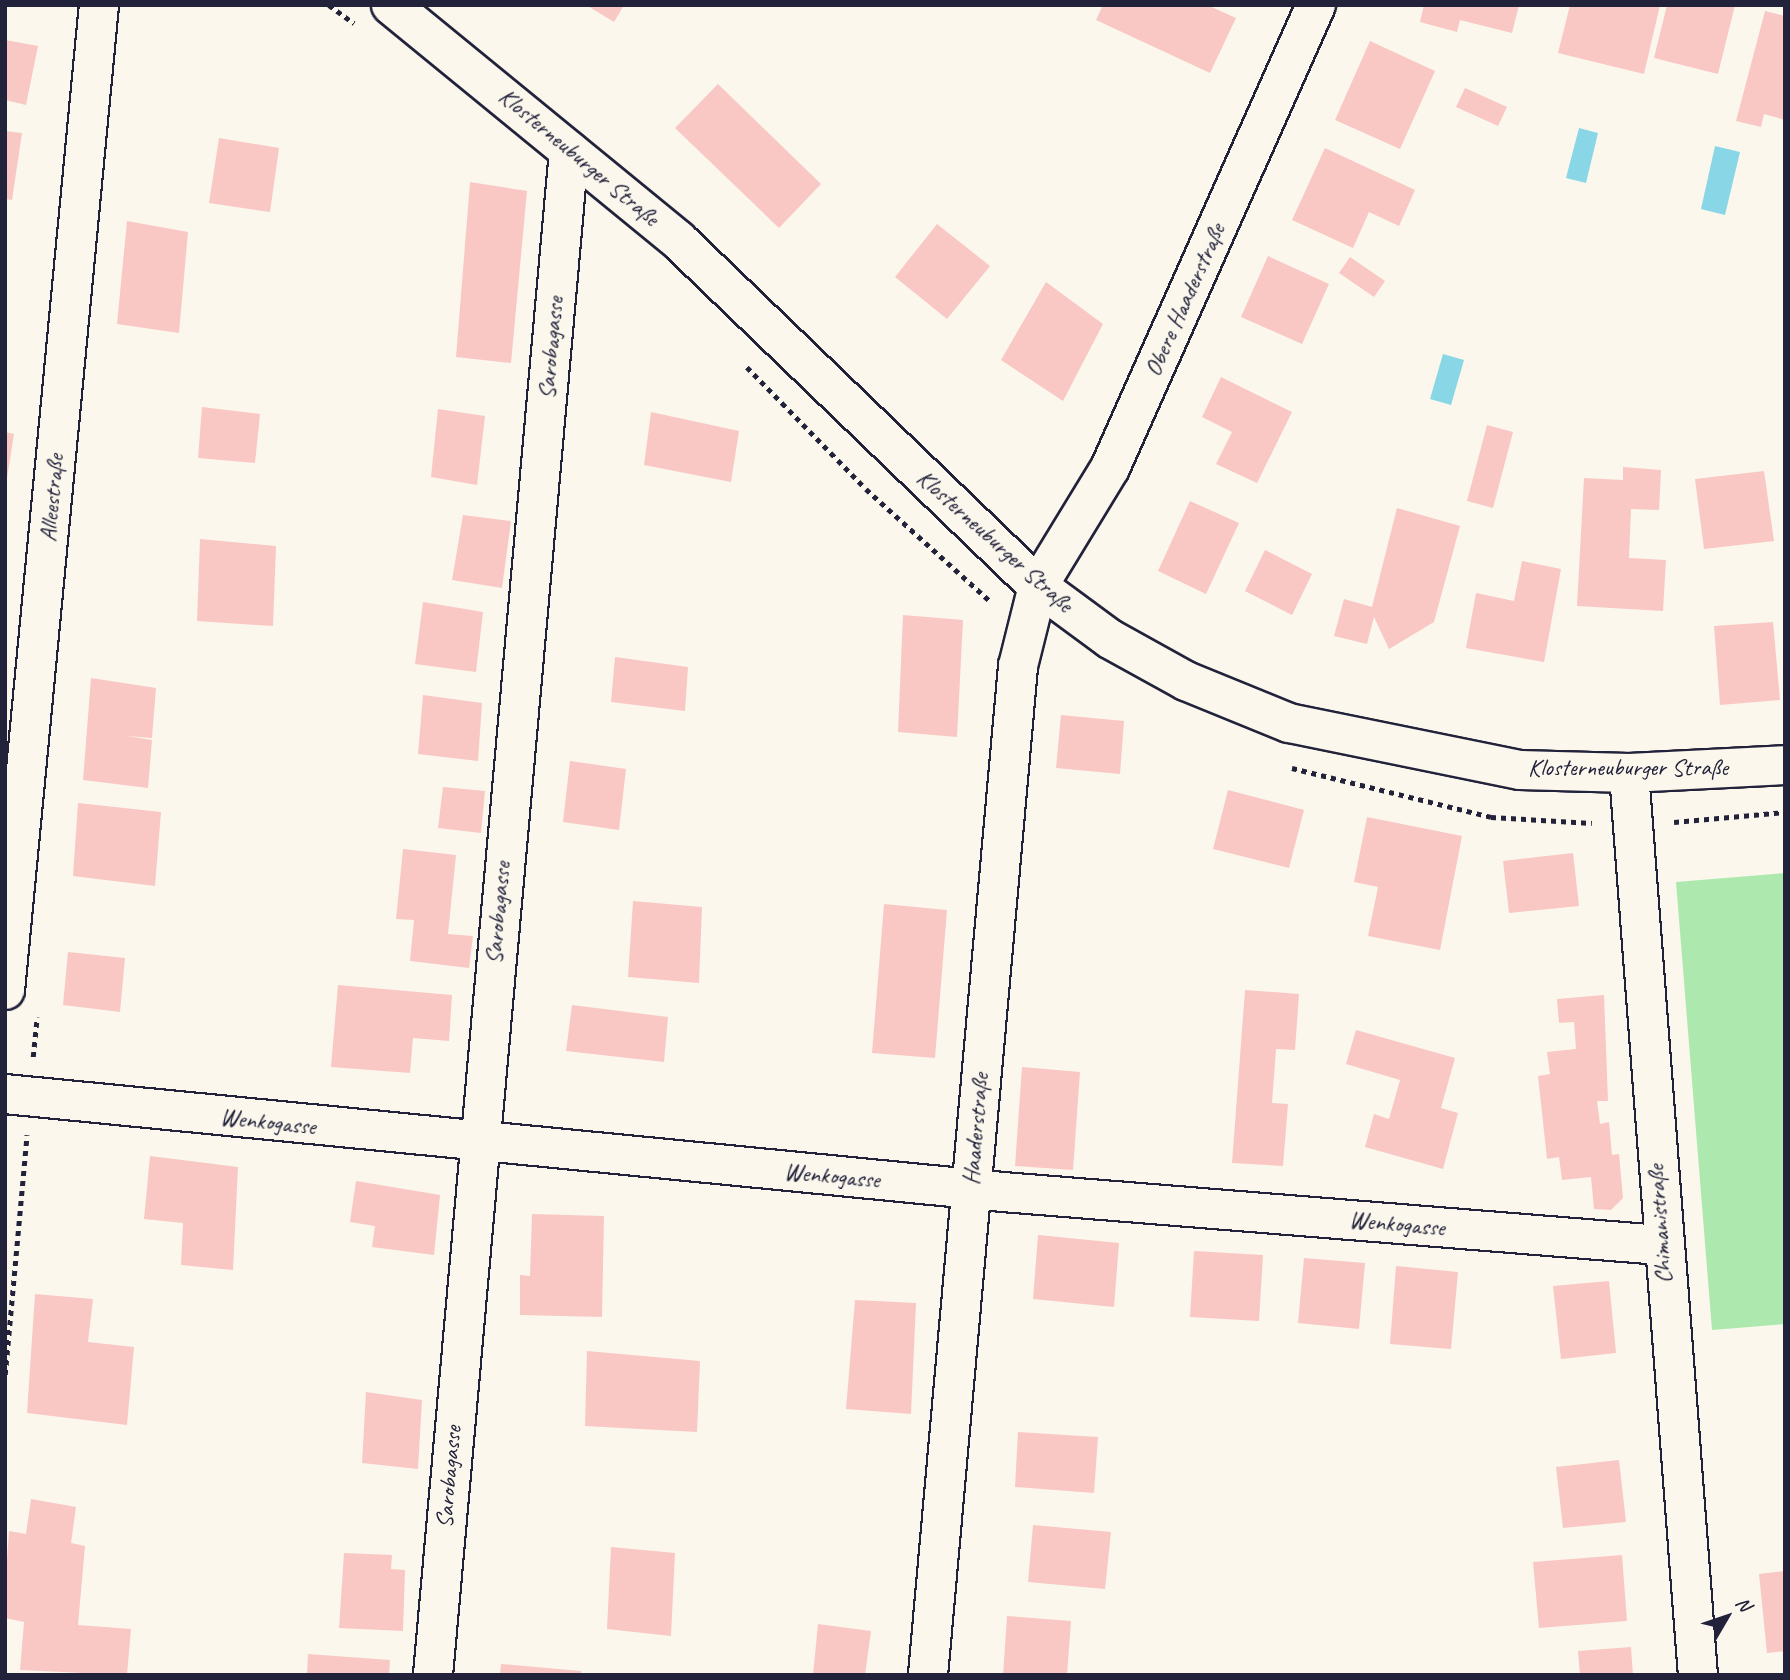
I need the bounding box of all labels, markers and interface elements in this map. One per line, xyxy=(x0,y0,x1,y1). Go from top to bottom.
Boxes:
street label: Klosterneuburger Straße xyxy=(493,82,665,232)
street label: Obere Haaderstraße xyxy=(1138,219,1232,381)
street label: Sarobagasse xyxy=(532,296,570,400)
street label: Alleestraße xyxy=(34,453,70,543)
street label: Klosterneuburger Straße xyxy=(911,463,1079,619)
street label: Klosterneuburger Straße xyxy=(1528,754,1728,782)
street label: Sarobagasse xyxy=(479,861,517,965)
street label: Haaderstraße xyxy=(957,1072,995,1186)
street label: Wenkogasse xyxy=(219,1103,317,1141)
street label: Wenkogasse xyxy=(783,1157,881,1195)
street label: Chimanistraße xyxy=(1641,1164,1679,1284)
street label: Wenkogasse xyxy=(1348,1205,1446,1243)
street label: Sarobagasse xyxy=(430,1425,468,1529)
north arrow xyxy=(1692,1582,1762,1652)
text: N xyxy=(1730,1592,1756,1616)

